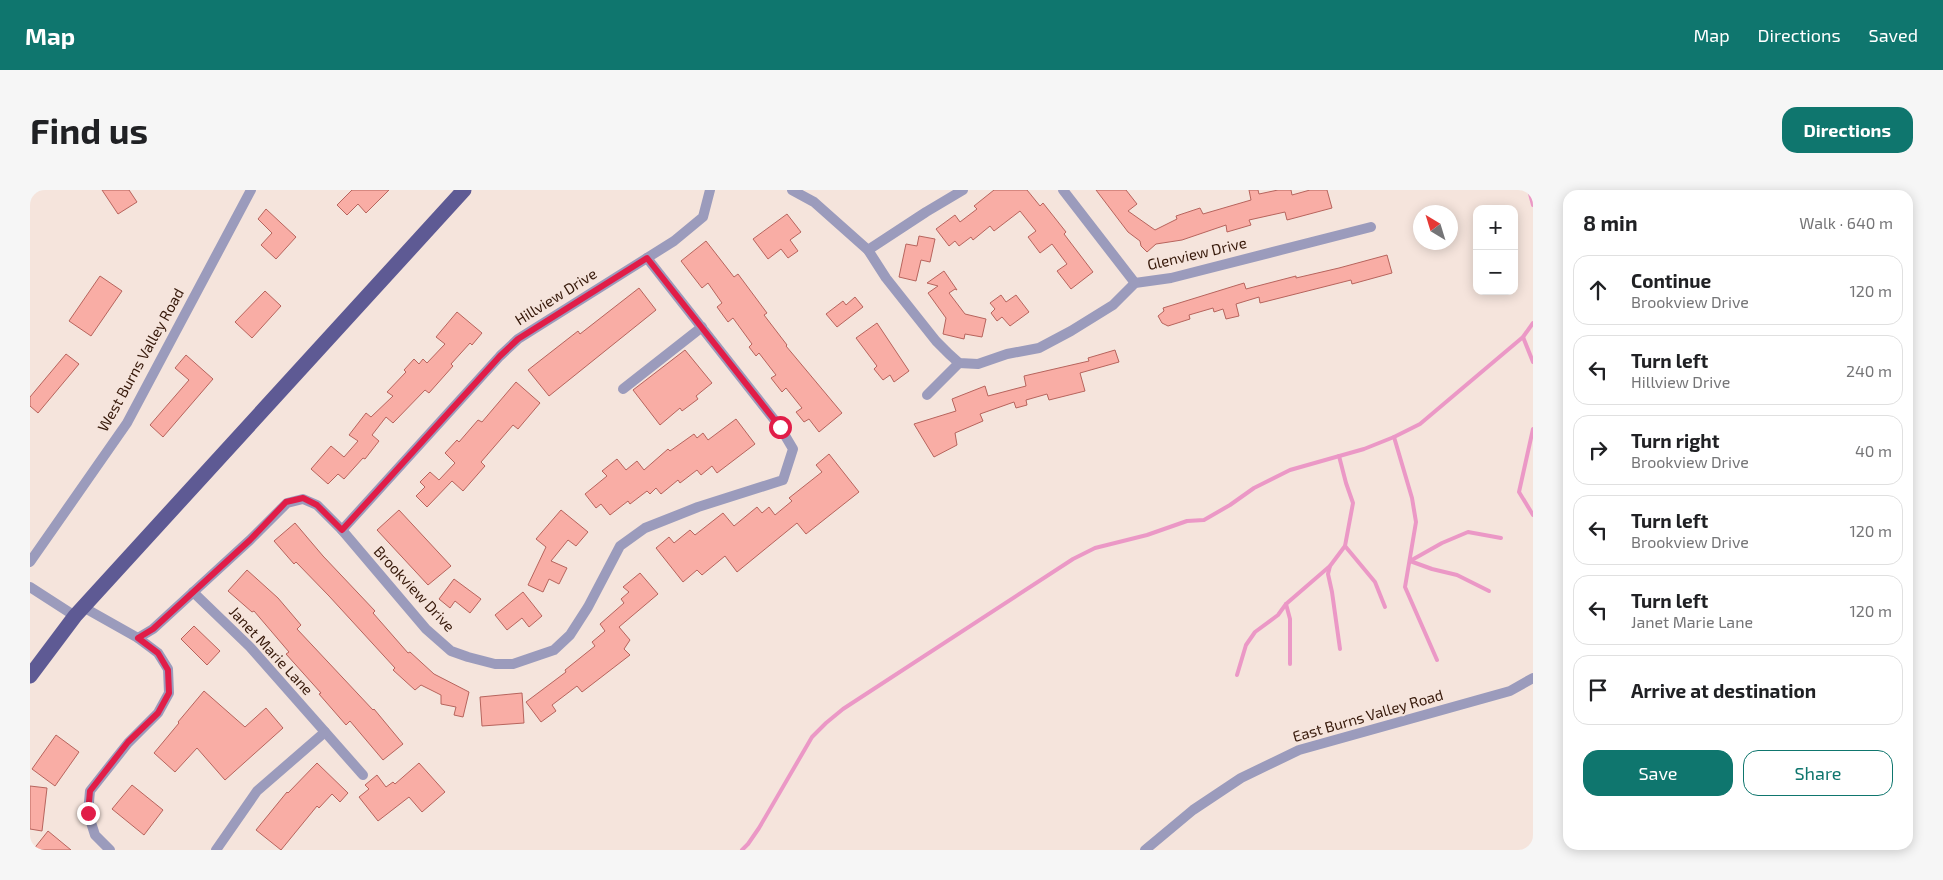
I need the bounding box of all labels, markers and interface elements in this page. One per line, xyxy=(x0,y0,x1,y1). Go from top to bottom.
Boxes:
text: Map xyxy=(25,21,75,50)
text: Map xyxy=(1693,24,1730,46)
text: Directions xyxy=(1758,24,1841,46)
text: Saved xyxy=(1869,24,1918,46)
button: Directions xyxy=(1782,107,1913,153)
text: Find us xyxy=(30,109,148,151)
north arrow xyxy=(1413,205,1458,250)
map controls xyxy=(1473,205,1518,295)
button: + xyxy=(1473,205,1518,250)
text: 8 min xyxy=(1583,210,1638,235)
text: Walk · 640 m xyxy=(1799,213,1893,232)
street label: Glenview Drive xyxy=(1145,233,1248,273)
button: − xyxy=(1473,250,1518,295)
street label: Hillview Drive xyxy=(511,264,600,328)
text: Continue xyxy=(1631,269,1711,292)
icon: ahead xyxy=(1584,276,1612,304)
text: 120 m xyxy=(1849,281,1892,300)
street label: West Burns Valley Road xyxy=(93,285,187,434)
text: Brookview Drive xyxy=(1631,292,1749,311)
text: Turn left xyxy=(1631,349,1708,372)
icon: left xyxy=(1584,356,1612,384)
text: 240 m xyxy=(1846,361,1892,380)
text: Hillview Drive xyxy=(1631,372,1730,391)
route start xyxy=(769,416,792,439)
text: Turn right xyxy=(1631,429,1719,452)
icon: right xyxy=(1584,436,1612,464)
text: 40 m xyxy=(1855,441,1892,460)
text: Brookview Drive xyxy=(1631,452,1749,471)
text: Turn left xyxy=(1631,509,1708,532)
icon: left xyxy=(1584,516,1612,544)
text: 120 m xyxy=(1849,521,1892,540)
text: Brookview Drive xyxy=(1631,532,1749,551)
street label: Brookview Drive xyxy=(370,542,459,635)
text: Turn left xyxy=(1631,589,1708,612)
icon: left xyxy=(1584,596,1612,624)
text: 120 m xyxy=(1849,601,1892,620)
street label: Janet Marie Lane xyxy=(226,602,317,698)
text: Janet Marie Lane xyxy=(1631,612,1753,631)
icon: arrive xyxy=(1584,676,1612,704)
text: Arrive at destination xyxy=(1631,679,1816,702)
street label: East Burns Valley Road xyxy=(1290,685,1445,745)
button: Save xyxy=(1583,750,1733,796)
button: Share xyxy=(1743,750,1893,796)
route end xyxy=(77,802,100,825)

